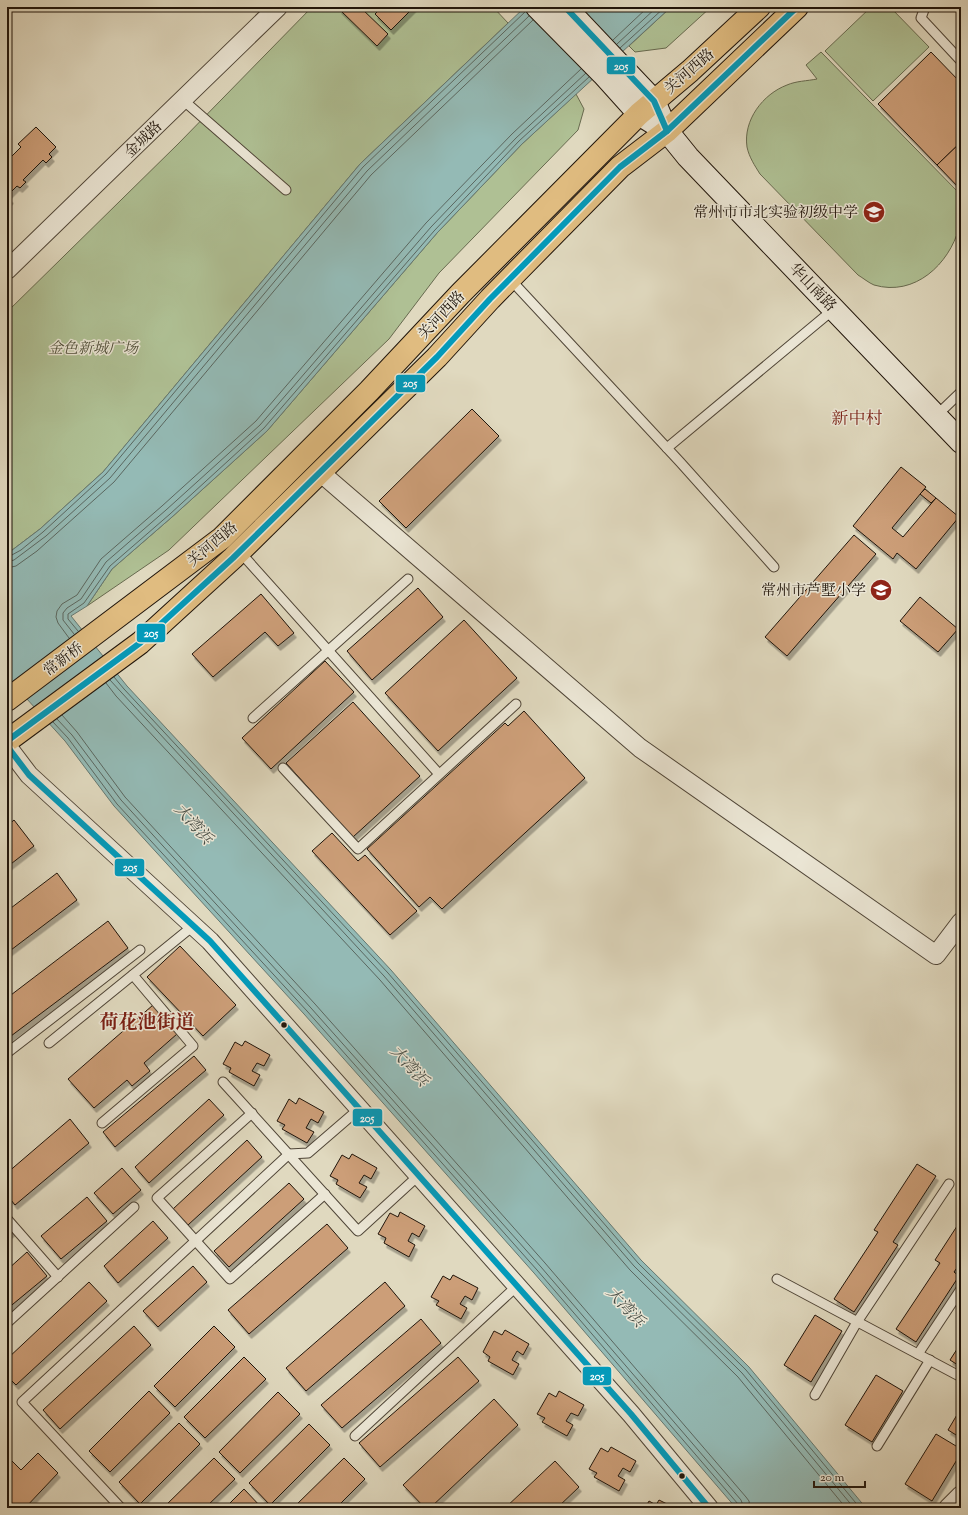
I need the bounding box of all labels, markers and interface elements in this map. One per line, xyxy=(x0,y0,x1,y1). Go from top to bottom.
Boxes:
street label: 关河西路 xyxy=(660,45,720,100)
line badge: 205 xyxy=(606,56,636,75)
text: 205 xyxy=(614,59,629,75)
street label: 金城路 xyxy=(121,117,168,163)
school or university icon: 常州市市北实验初级中学 xyxy=(861,199,887,225)
place label: 常州市市北实验初级中学 xyxy=(693,203,858,224)
street label: 华山南路 xyxy=(784,259,840,317)
street label: 关河西路 xyxy=(414,287,470,345)
park label: 金色新城广场 xyxy=(48,339,140,360)
line badge: 205 xyxy=(395,374,426,393)
text: 205 xyxy=(403,376,418,392)
district label: 新中村 xyxy=(832,408,883,432)
street label: 关河西路 xyxy=(183,518,243,572)
school or university icon: 常州市芦墅小学 xyxy=(868,577,894,603)
place label: 常州市芦墅小学 xyxy=(761,581,866,602)
line badge: 205 xyxy=(136,623,166,643)
text: 205 xyxy=(144,626,159,642)
street label: 常新桥 xyxy=(40,638,88,682)
water label: 大湾浜 xyxy=(168,799,218,852)
line badge: 205 xyxy=(114,858,145,877)
text: 205 xyxy=(123,860,138,876)
district label: 荷花池街道 xyxy=(99,1010,195,1037)
unlabelled marker xyxy=(279,1020,289,1030)
water label: 大湾浜 xyxy=(384,1041,434,1094)
line badge: 205 xyxy=(352,1108,383,1127)
text: 205 xyxy=(360,1111,375,1127)
water label: 大湾浜 xyxy=(599,1282,650,1335)
line badge: 205 xyxy=(582,1366,612,1386)
text: 205 xyxy=(590,1369,605,1385)
scale bar xyxy=(814,1463,865,1489)
text: 20 m xyxy=(820,1469,845,1487)
unlabelled marker xyxy=(677,1471,687,1481)

